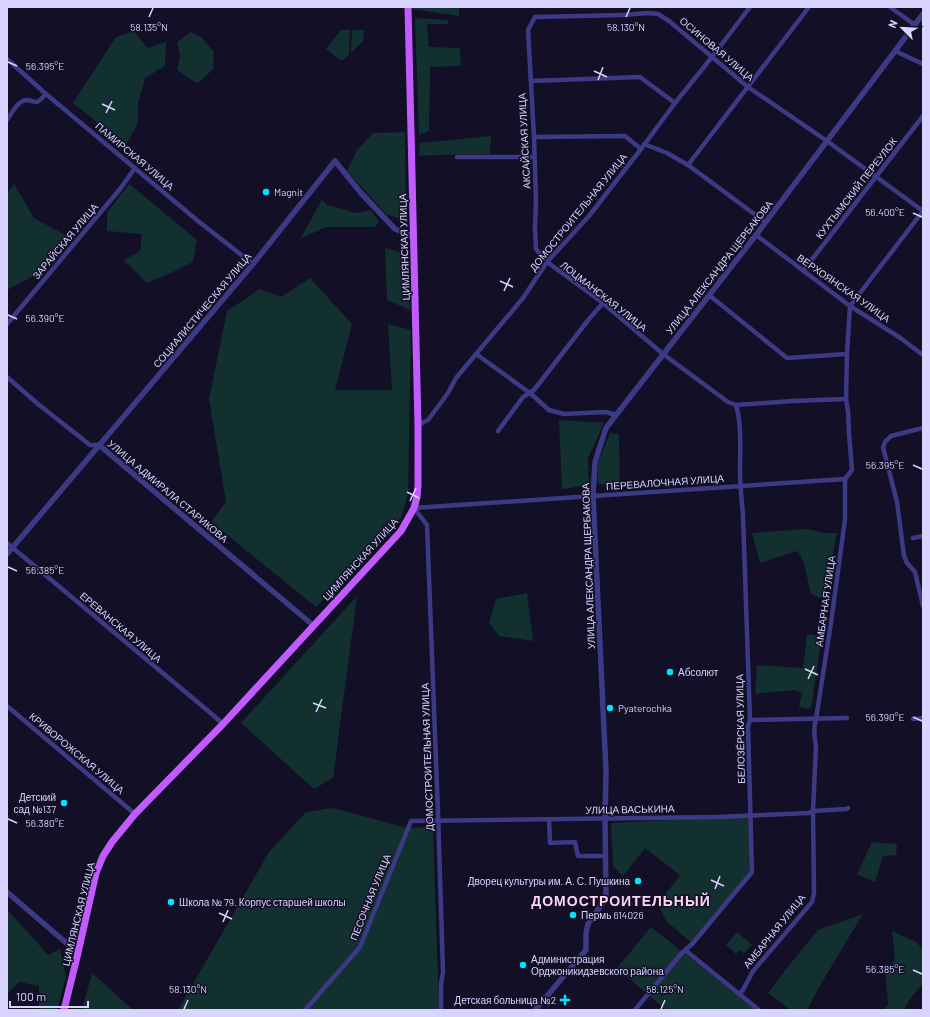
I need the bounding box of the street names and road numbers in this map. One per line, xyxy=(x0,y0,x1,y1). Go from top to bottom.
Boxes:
street label: ОСИНОВАЯ УЛИЦА xyxy=(677,14,757,84)
street label: АКСАЙСКАЯ УЛИЦА xyxy=(515,92,533,189)
street label: ПАМИРСКАЯ УЛИЦА xyxy=(93,120,177,193)
street label: КУХТЫМСКИЙ ПЕРЕУЛОК xyxy=(813,135,899,241)
street label: ДОМОСТРОИТЕЛЬНАЯ УЛИЦА xyxy=(527,150,629,273)
street label: ЦИМЛЯНСКАЯ УЛИЦА xyxy=(396,193,412,301)
street label: УЛИЦА АЛЕКСАНДРА ЩЕРБАКОВА xyxy=(663,198,775,336)
street label: ЗАРАЙСКАЯ УЛИЦА xyxy=(30,200,100,281)
street label: СОЦИАЛИСТИЧЕСКАЯ УЛИЦА xyxy=(150,250,254,370)
street label: ВЕРХОЯНСКАЯ УЛИЦА xyxy=(795,251,893,325)
street label: ЛОЦМАНСКАЯ УЛИЦА xyxy=(558,258,650,334)
street label: УЛИЦА АДМИРАЛА СТАРИКОВА xyxy=(106,437,231,545)
street label: ПЕРЕВАЛОЧНАЯ УЛИЦА xyxy=(606,472,725,492)
street label: УЛИЦА АЛЕКСАНДРА ЩЕРБАКОВА xyxy=(579,482,597,649)
street label: ЦИМЛЯНСКАЯ УЛИЦА xyxy=(320,515,400,603)
street label: АМБАРНАЯ УЛИЦА xyxy=(813,554,837,647)
street label: ЕРЕВАНСКАЯ УЛИЦА xyxy=(78,589,165,665)
street label: БЕЛОЗЁРСКАЯ УЛИЦА xyxy=(733,674,747,784)
street label: ДОМОСТРОИТЕЛЬНАЯ УЛИЦА xyxy=(418,683,436,831)
street label: КРИВОРОЖСКАЯ УЛИЦА xyxy=(27,710,127,796)
street label: УЛИЦА ВАСЬКИНА xyxy=(585,802,675,816)
street label: ПЕСОЧНАЯ УЛИЦА xyxy=(347,852,393,942)
street label: ЦИМЛЯНСКАЯ УЛИЦА xyxy=(59,860,97,967)
street label: АМБАРНАЯ УЛИЦА xyxy=(741,891,808,970)

